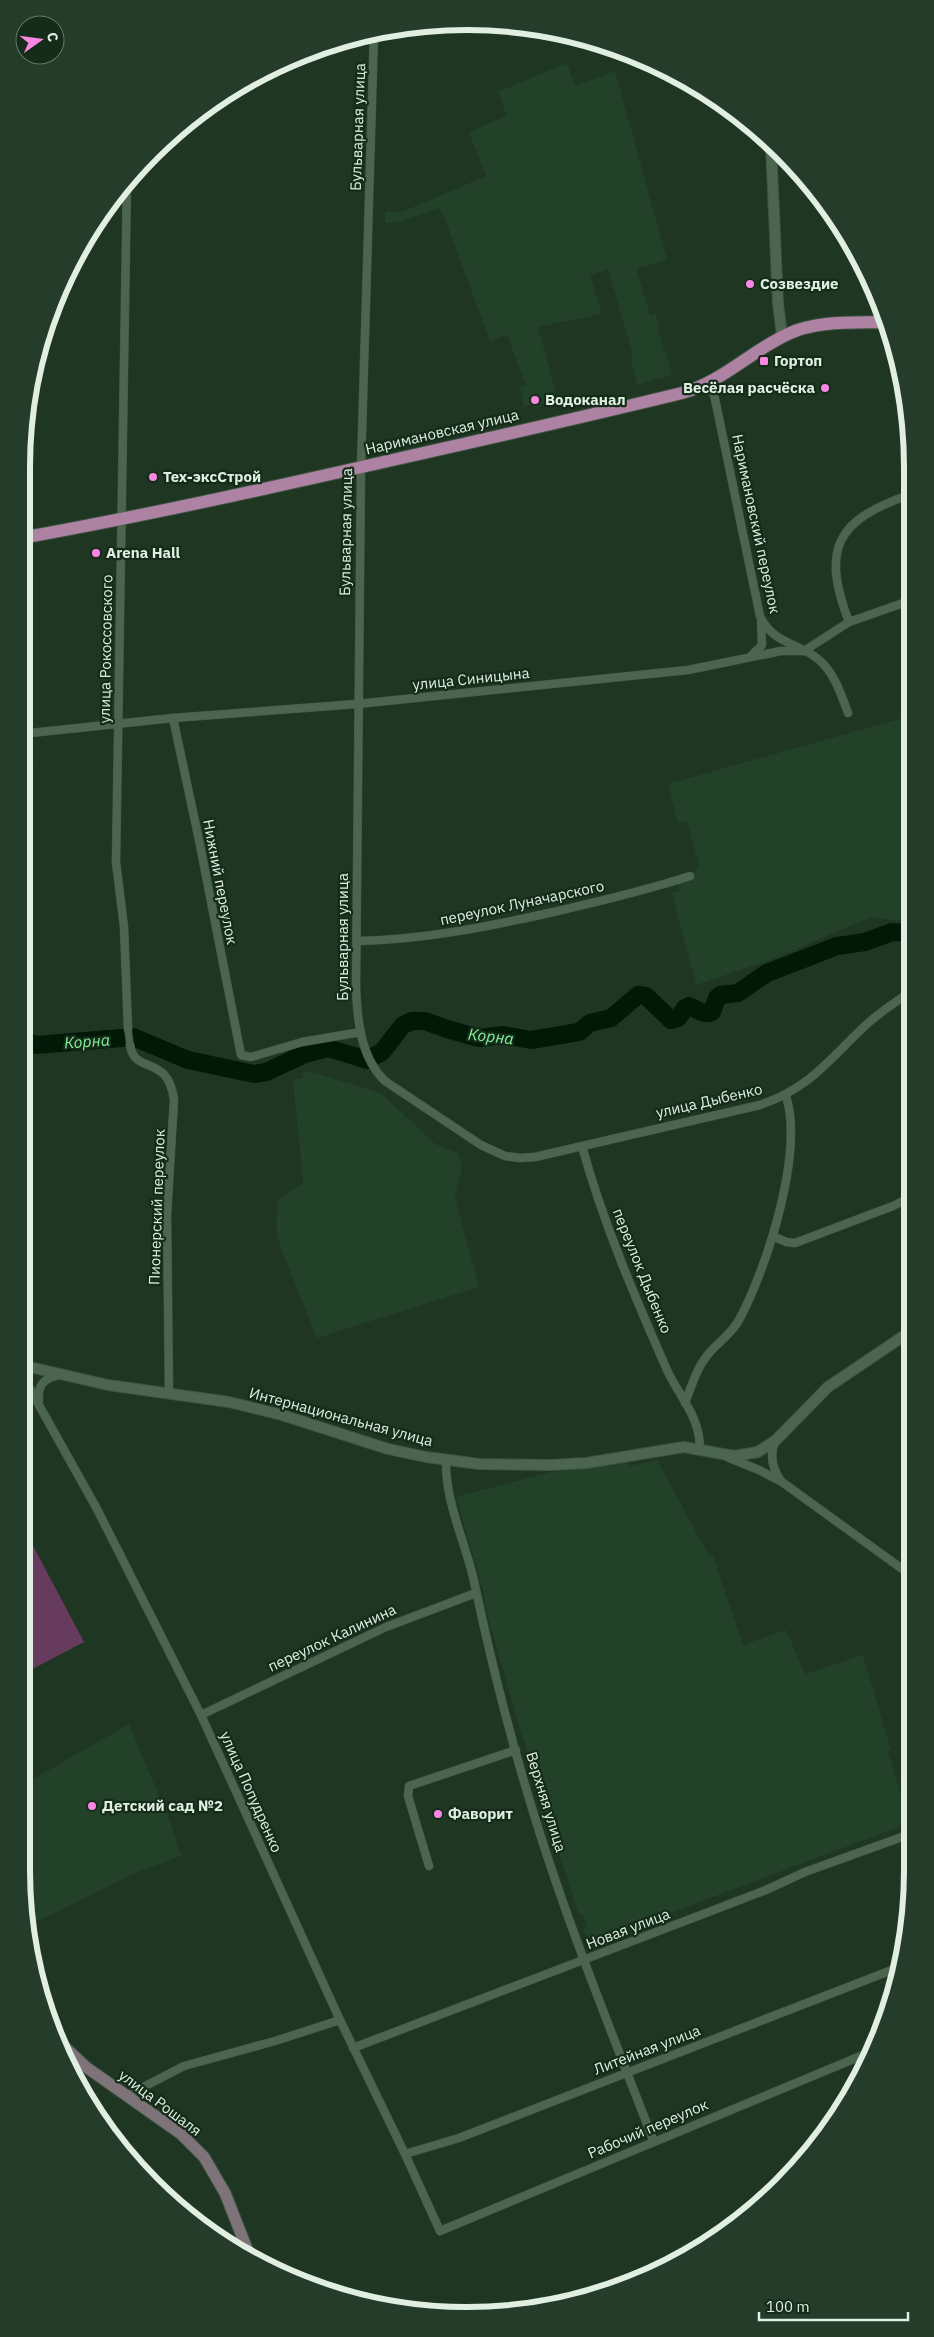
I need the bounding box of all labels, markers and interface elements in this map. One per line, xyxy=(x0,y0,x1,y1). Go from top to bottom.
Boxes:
north arrow xyxy=(15,15,65,65)
text: С xyxy=(43,30,62,43)
street label: Бульварная улица xyxy=(346,63,369,191)
place label: Созвездие xyxy=(760,274,839,293)
marker: Созвездие xyxy=(744,278,756,290)
place label: Гортоп xyxy=(774,351,822,370)
marker: Гортоп xyxy=(758,355,770,367)
place label: Весёлая расчёска xyxy=(683,378,815,397)
marker: Весёлая расчёска xyxy=(819,382,831,394)
place label: Водоканал xyxy=(545,390,626,409)
marker: Водоканал xyxy=(529,394,541,406)
street label: Наримановская улица xyxy=(363,405,520,458)
street label: Наримановский переулок xyxy=(728,432,785,615)
place label: Тех-эксСтрой xyxy=(163,467,261,486)
street label: Бульварная улица xyxy=(335,468,356,596)
marker: Тех-эксСтрой xyxy=(147,471,159,483)
place label: Arena Hall xyxy=(106,543,181,562)
marker: Arena Hall xyxy=(90,547,102,559)
street label: улица Рокоссовского xyxy=(95,574,116,724)
street label: улица Синицына xyxy=(411,663,530,694)
street label: Нижний переулок xyxy=(199,818,242,946)
street label: Бульварная улица xyxy=(333,873,352,1001)
street label: переулок Луначарского xyxy=(438,876,606,929)
water label: Корна xyxy=(467,1024,515,1048)
water label: Корна xyxy=(63,1029,111,1053)
street label: улица Дыбенко xyxy=(654,1079,764,1122)
street label: Пионерский переулок xyxy=(144,1128,169,1285)
street label: переулок Дыбенко xyxy=(609,1205,676,1336)
street label: Интернациональная улица xyxy=(247,1383,435,1450)
street label: переулок Калинина xyxy=(265,1599,399,1676)
street label: улица Попудренко xyxy=(216,1728,287,1855)
street label: Верхняя улица xyxy=(522,1749,571,1854)
place label: Детский сад №2 xyxy=(102,1796,223,1815)
marker: Детский сад №2 xyxy=(86,1800,98,1812)
place label: Фаворит xyxy=(448,1804,513,1823)
marker: Фаворит xyxy=(432,1808,444,1820)
street label: Новая улица xyxy=(583,1904,673,1953)
street label: Литейная улица xyxy=(591,2020,703,2079)
street label: улица Рошаля xyxy=(115,2065,206,2140)
street label: Рабочий переулок xyxy=(585,2095,711,2163)
scale bar xyxy=(759,2290,908,2322)
text: 100 m xyxy=(766,2297,810,2316)

